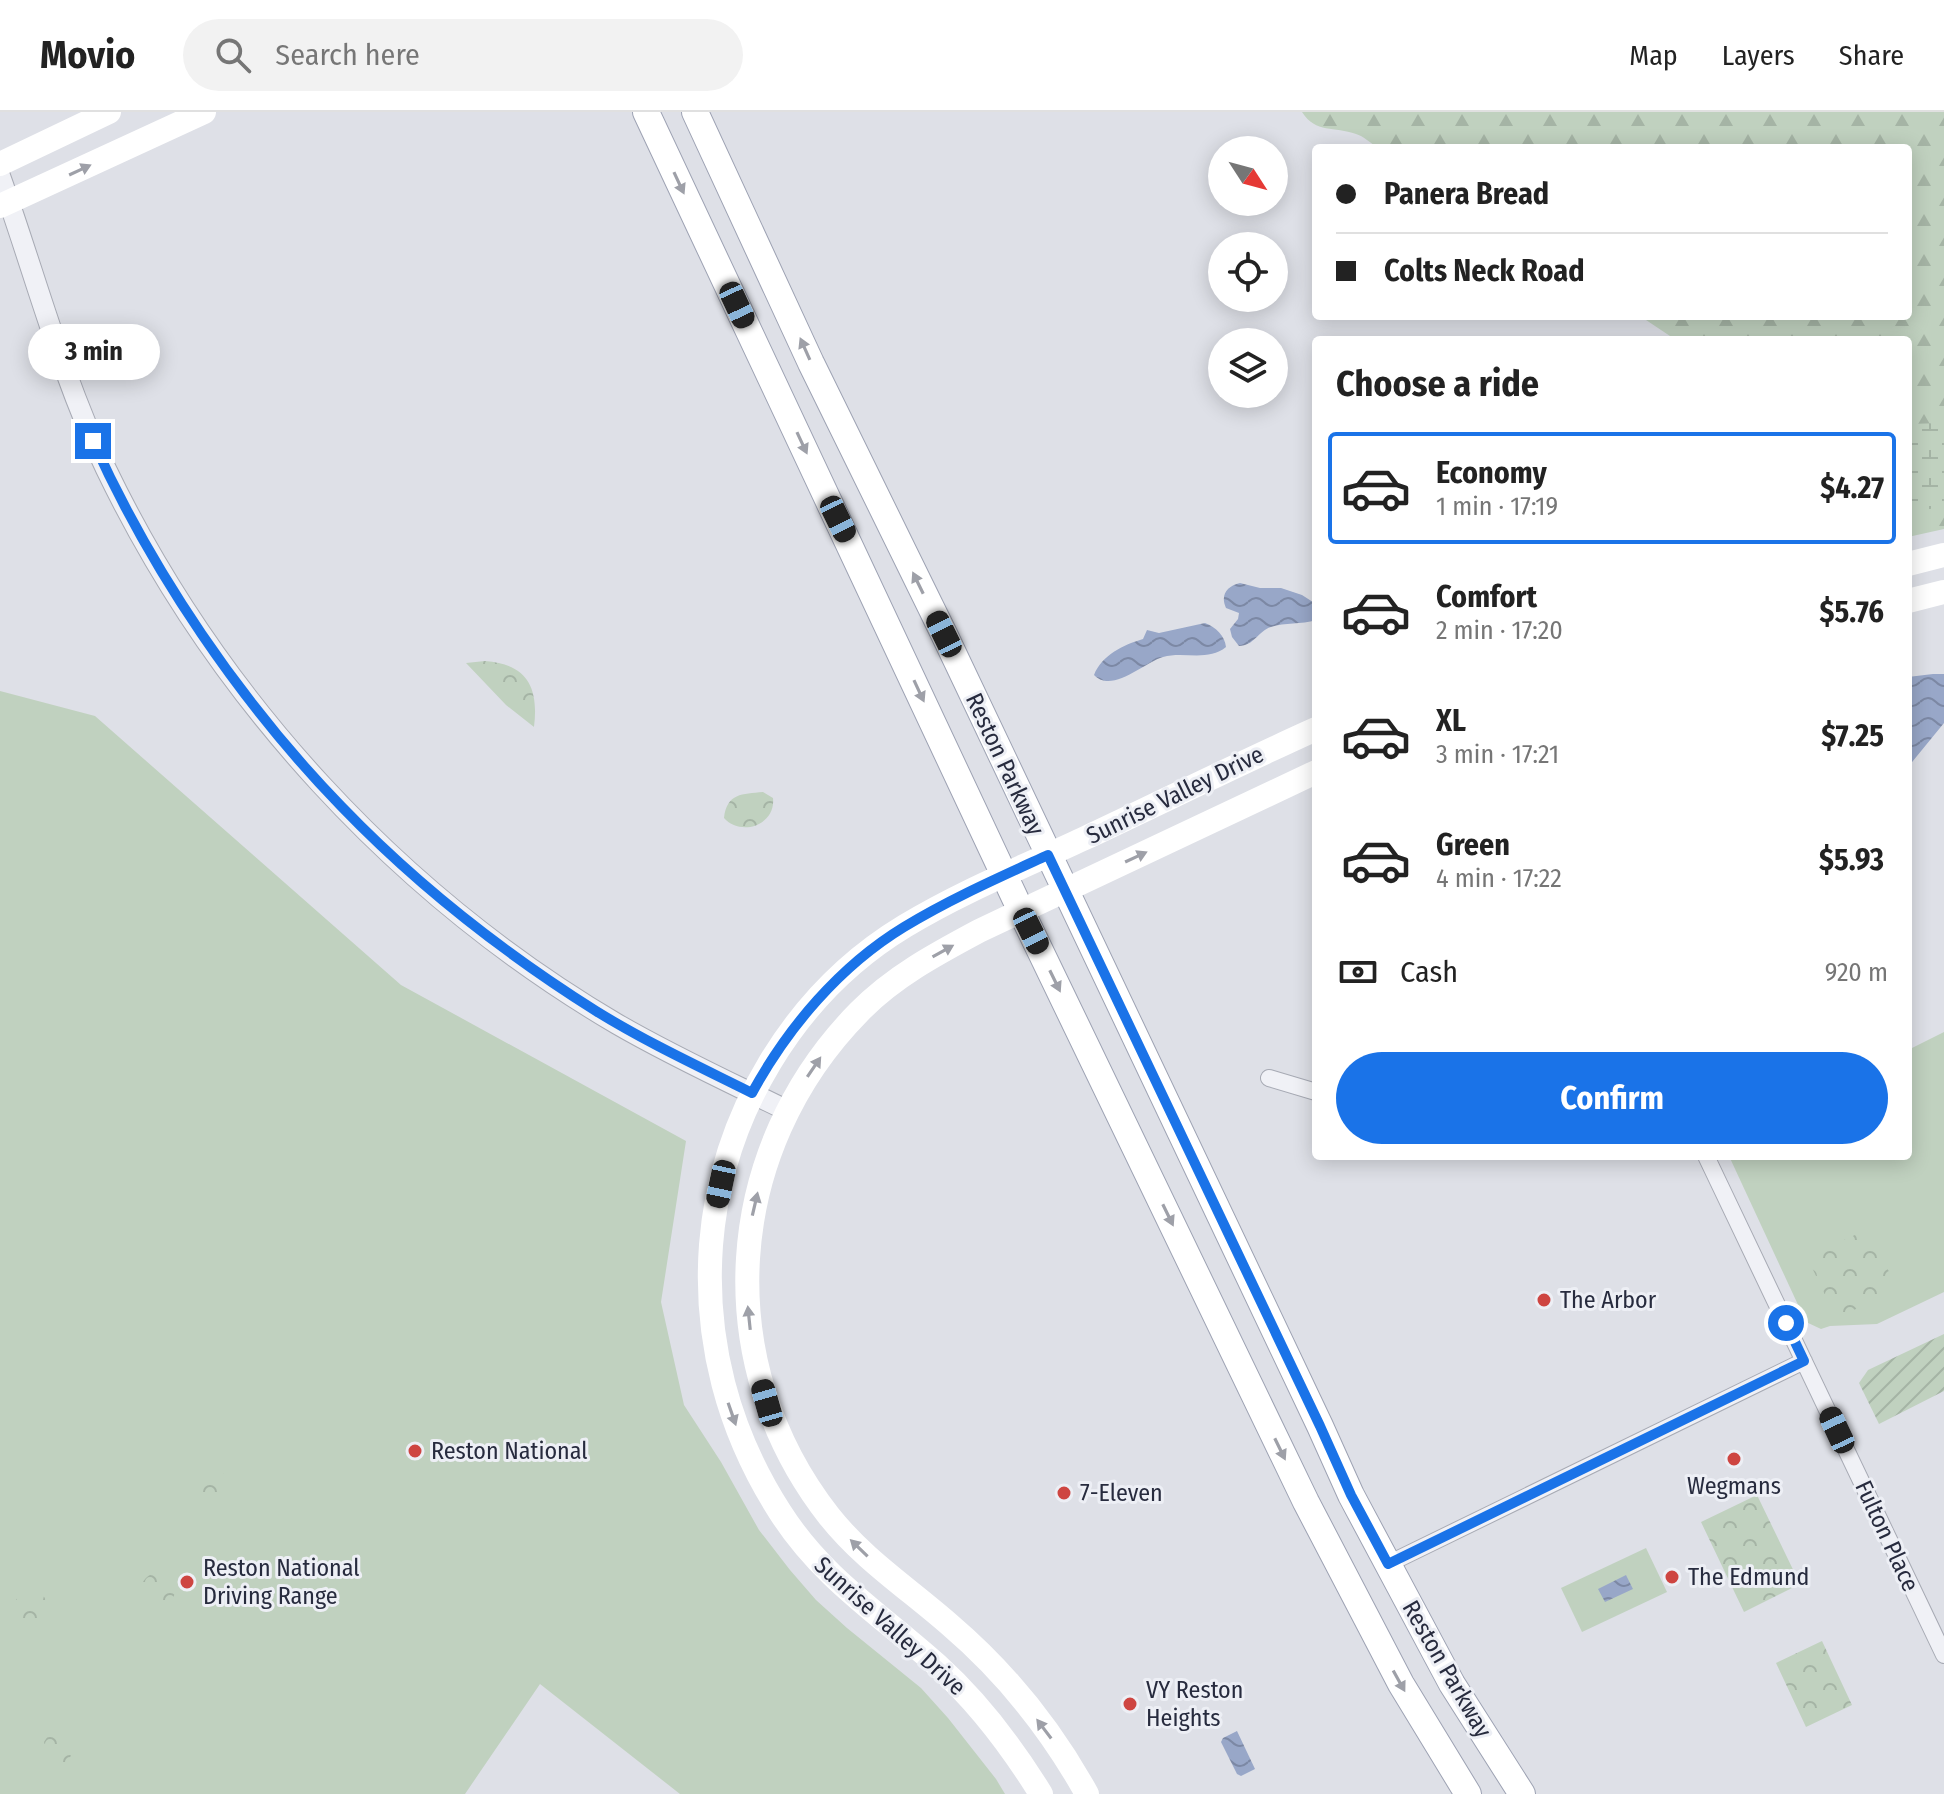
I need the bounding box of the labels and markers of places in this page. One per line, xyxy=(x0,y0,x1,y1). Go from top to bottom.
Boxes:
place label: The Arbor xyxy=(1560,1286,1657,1314)
marker: The Arbor xyxy=(1535,1291,1553,1309)
place label: Reston National xyxy=(431,1437,588,1465)
marker: Reston National xyxy=(406,1442,424,1460)
marker: Wegmans xyxy=(1725,1450,1743,1468)
place label: Wegmans xyxy=(1687,1472,1781,1500)
place label: 7-Eleven xyxy=(1080,1479,1163,1507)
marker: 7-Eleven xyxy=(1055,1484,1073,1502)
place label: Reston National Driving Range xyxy=(203,1554,360,1610)
place label: The Edmund xyxy=(1688,1563,1809,1591)
marker: The Edmund xyxy=(1663,1568,1681,1586)
marker: Reston National Driving Range xyxy=(178,1573,196,1591)
place label: VY Reston Heights xyxy=(1146,1676,1243,1732)
marker: VY Reston Heights xyxy=(1121,1695,1139,1713)

